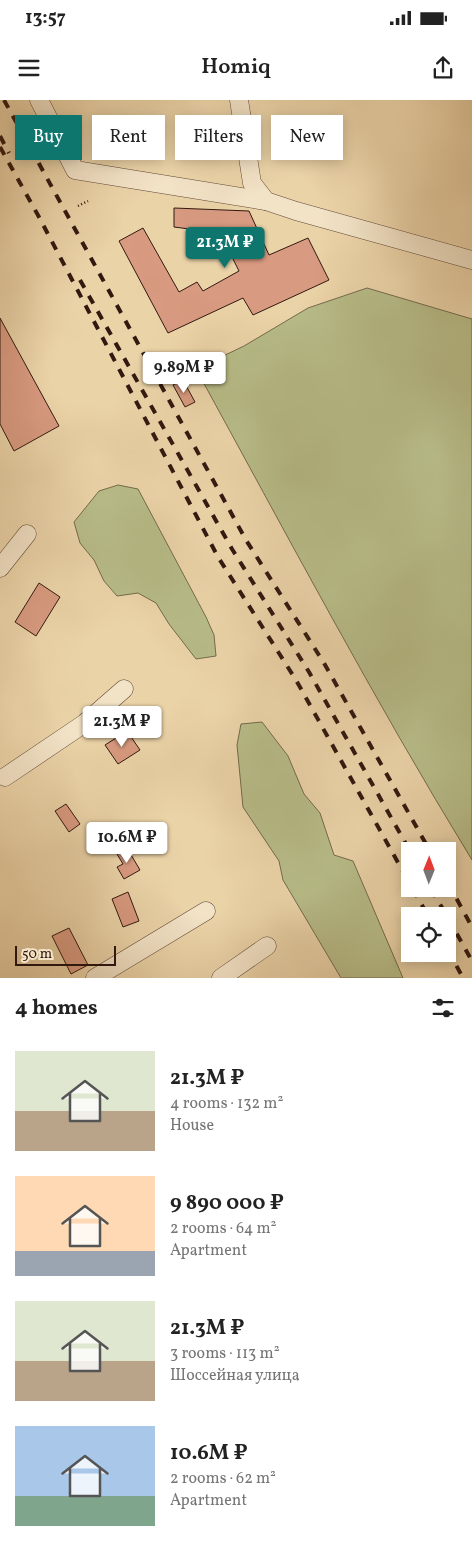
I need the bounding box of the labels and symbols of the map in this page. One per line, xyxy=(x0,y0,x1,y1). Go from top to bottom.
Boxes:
pin: 21.3M ₽ xyxy=(179,226,271,269)
pin: 9.89M ₽ xyxy=(138,352,230,394)
pin: 21.3M ₽ xyxy=(76,706,168,748)
pin: 10.6M ₽ xyxy=(81,822,173,864)
north arrow xyxy=(401,842,456,898)
scale bar xyxy=(15,943,116,966)

